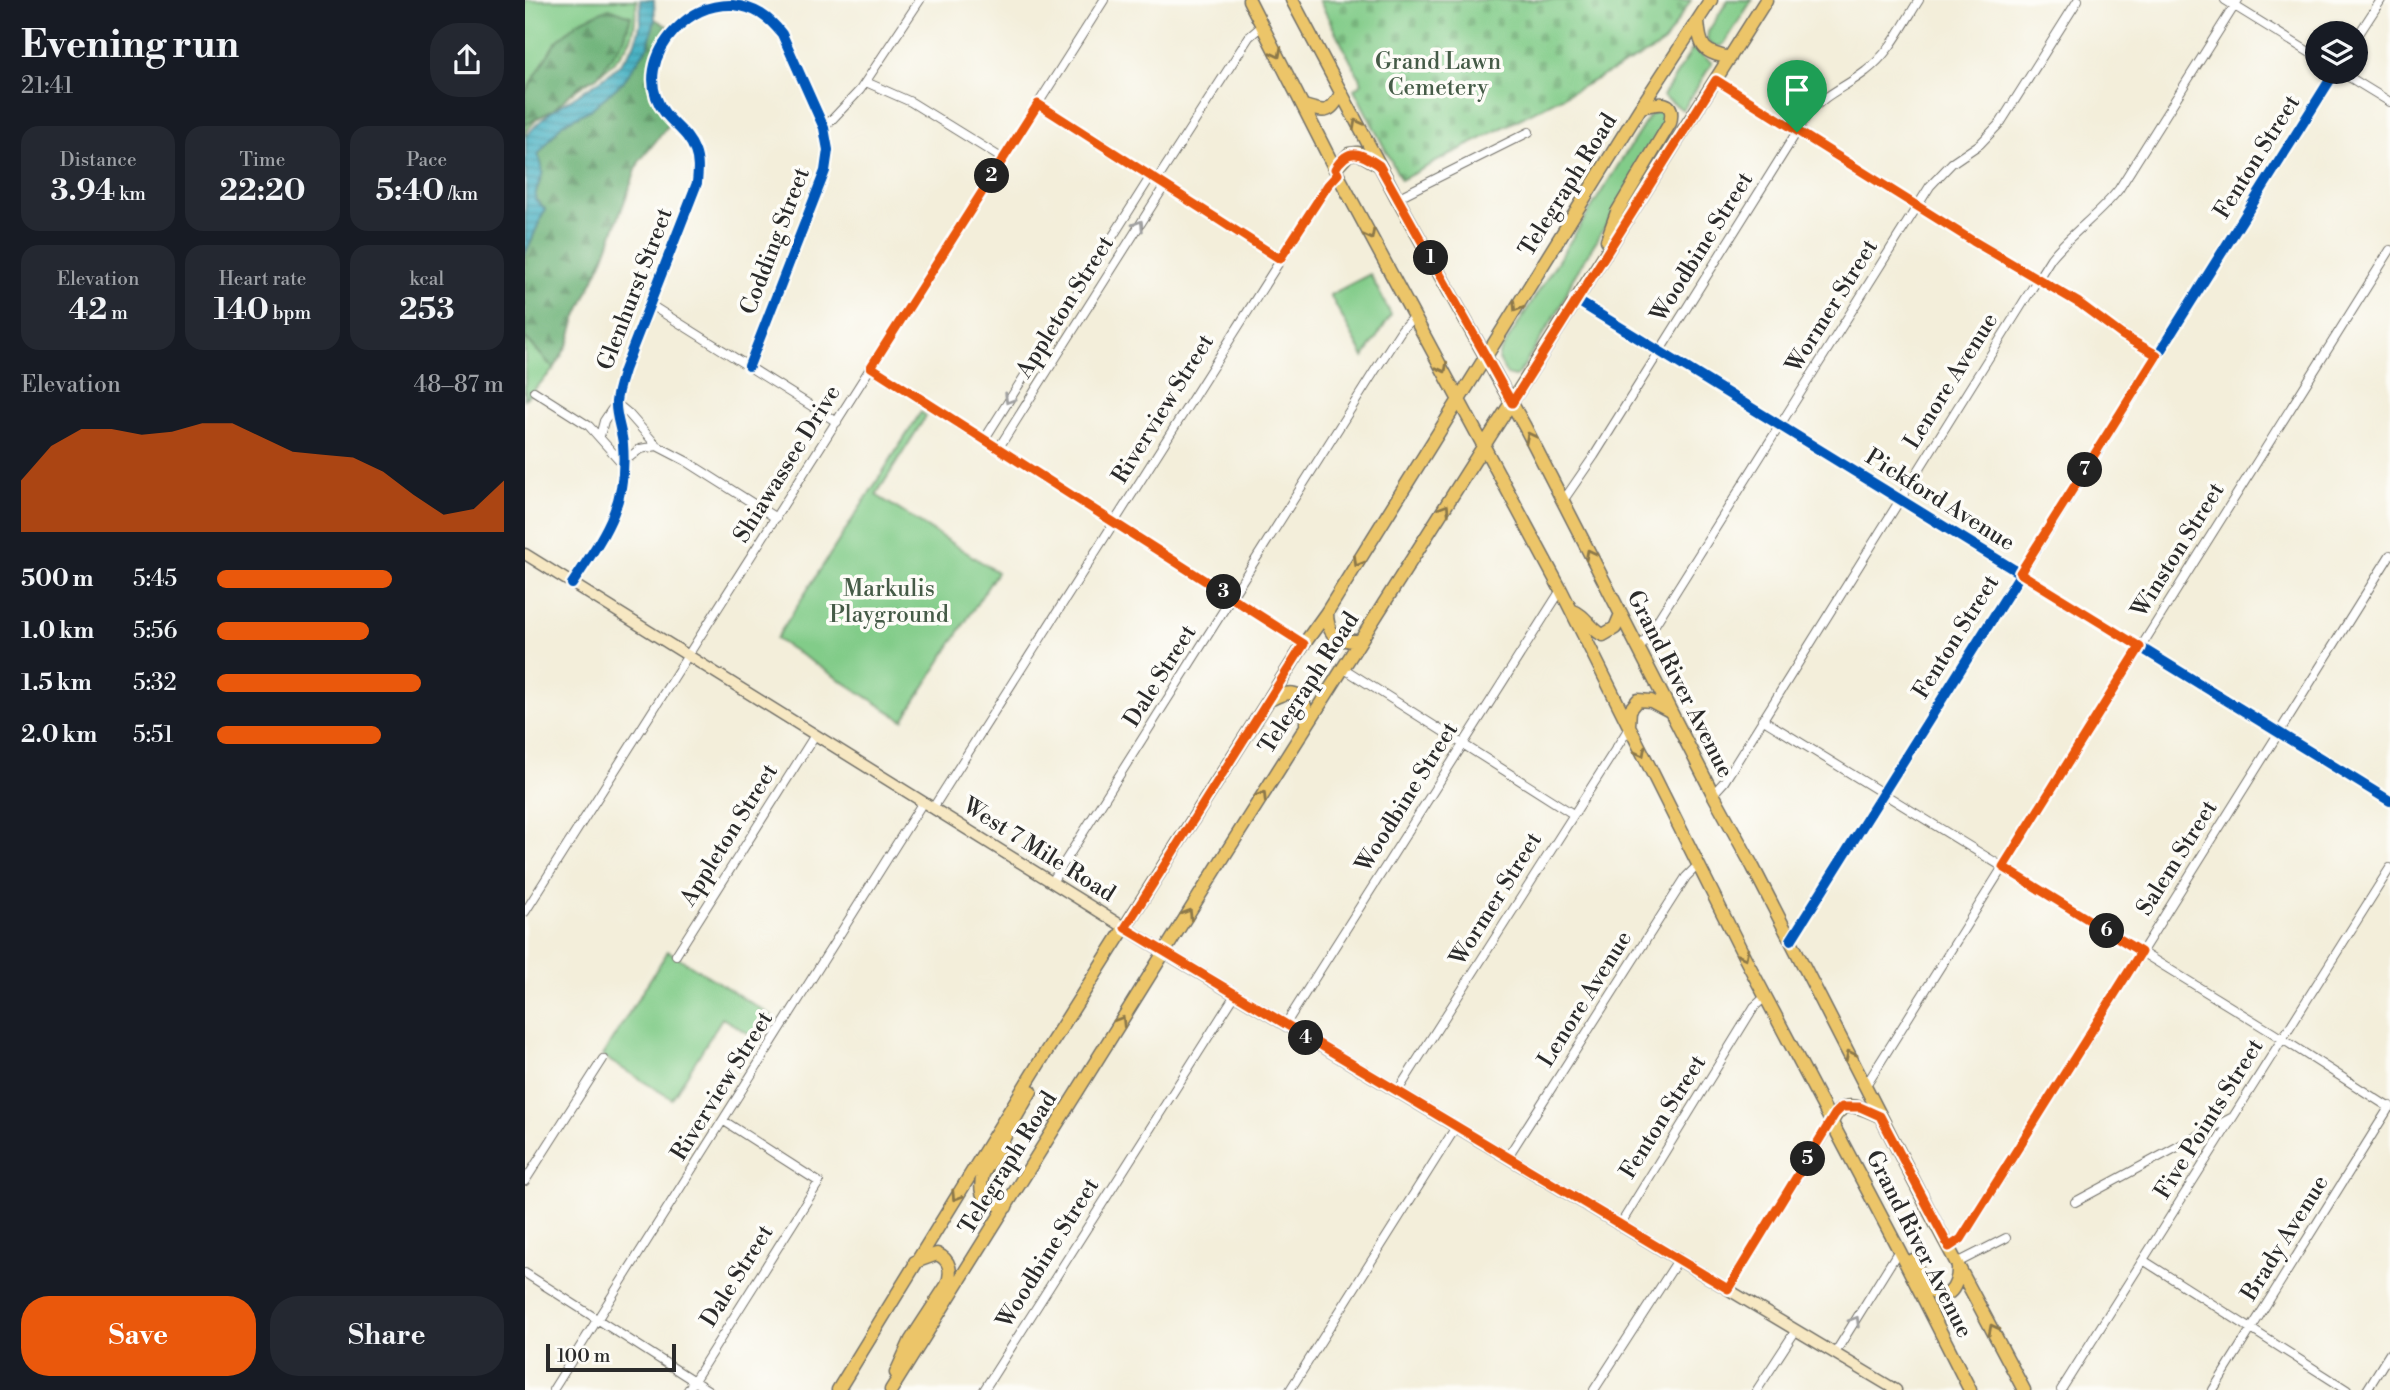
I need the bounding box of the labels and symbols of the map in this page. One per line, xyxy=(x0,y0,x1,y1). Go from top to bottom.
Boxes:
one-way arrow xyxy=(1269,46,1282,58)
park label: Grand Lawn Cemetery xyxy=(1375,48,1501,102)
pin xyxy=(1767,60,1827,132)
street label: Fenton Street xyxy=(2208,90,2306,224)
street label: Telegraph Road xyxy=(1513,108,1623,262)
one-way arrow xyxy=(1352,119,1366,131)
pin: 2 xyxy=(974,158,1009,194)
street label: Codding Street xyxy=(734,163,816,319)
street label: Woodbine Street xyxy=(1644,167,1759,328)
street label: Glenhurst Street xyxy=(591,204,679,374)
one-way arrow xyxy=(1131,220,1144,233)
one-way arrow xyxy=(1361,228,1375,240)
street label: Appleton Street xyxy=(1010,231,1120,384)
street label: Wormer Street xyxy=(1779,234,1884,379)
pin: 1 xyxy=(1413,240,1448,276)
one-way arrow xyxy=(1512,299,1525,312)
street label: Lenore Avenue xyxy=(1898,308,2004,454)
street label: Riverview Street xyxy=(1106,329,1220,489)
one-way arrow xyxy=(1435,361,1448,373)
street label: Shiawassee Drive xyxy=(727,380,847,548)
one-way arrow xyxy=(1005,392,1018,405)
one-way arrow xyxy=(1525,432,1538,444)
street label: Pickford Avenue xyxy=(1860,443,2020,557)
pin: 7 xyxy=(2067,452,2103,488)
street label: Winston Street xyxy=(2125,478,2230,623)
one-way arrow xyxy=(1436,503,1449,516)
one-way arrow xyxy=(1585,548,1598,561)
one-way arrow xyxy=(1353,555,1366,568)
street label: Fenton Street xyxy=(1907,570,2005,704)
pin: 3 xyxy=(1207,574,1241,610)
park label: Markulis Playground xyxy=(829,575,949,629)
street label: Grand River Avenue xyxy=(1621,586,1739,782)
street label: Telegraph Road xyxy=(1253,607,1365,759)
street label: Dale Street xyxy=(1118,620,1202,732)
street label: Woodbine Street xyxy=(1349,717,1464,878)
one-way arrow xyxy=(1633,745,1647,757)
street label: Appleton Street xyxy=(674,759,784,912)
one-way arrow xyxy=(1254,790,1267,803)
street label: West 7 Mile Road xyxy=(957,791,1121,908)
street label: Salem Street xyxy=(2131,795,2223,921)
street label: Wormer Street xyxy=(1443,827,1548,972)
one-way arrow xyxy=(1179,909,1192,922)
pin: 6 xyxy=(2089,914,2125,948)
street label: Lenore Avenue xyxy=(1532,926,1638,1072)
one-way arrow xyxy=(1735,948,1749,960)
street label: Riverview Street xyxy=(665,1006,779,1166)
one-way arrow xyxy=(1112,1016,1125,1029)
pin: 4 xyxy=(1289,1020,1323,1056)
street label: Five Points Street xyxy=(2148,1034,2270,1204)
street label: Fenton Street xyxy=(1614,1050,1712,1184)
one-way arrow xyxy=(1845,1050,1858,1062)
street label: Telegraph Road xyxy=(953,1086,1063,1240)
pin: 5 xyxy=(1791,1142,1825,1176)
street label: Grand River Avenue xyxy=(1860,1146,1978,1342)
street label: Brady Avenue xyxy=(2235,1170,2335,1307)
street label: Woodbine Street xyxy=(990,1173,1105,1334)
one-way arrow xyxy=(952,1188,965,1201)
street label: Dale Street xyxy=(695,1220,779,1332)
one-way arrow xyxy=(1846,1315,1859,1328)
one-way arrow xyxy=(1988,1324,2002,1336)
scale bar xyxy=(546,1341,675,1373)

